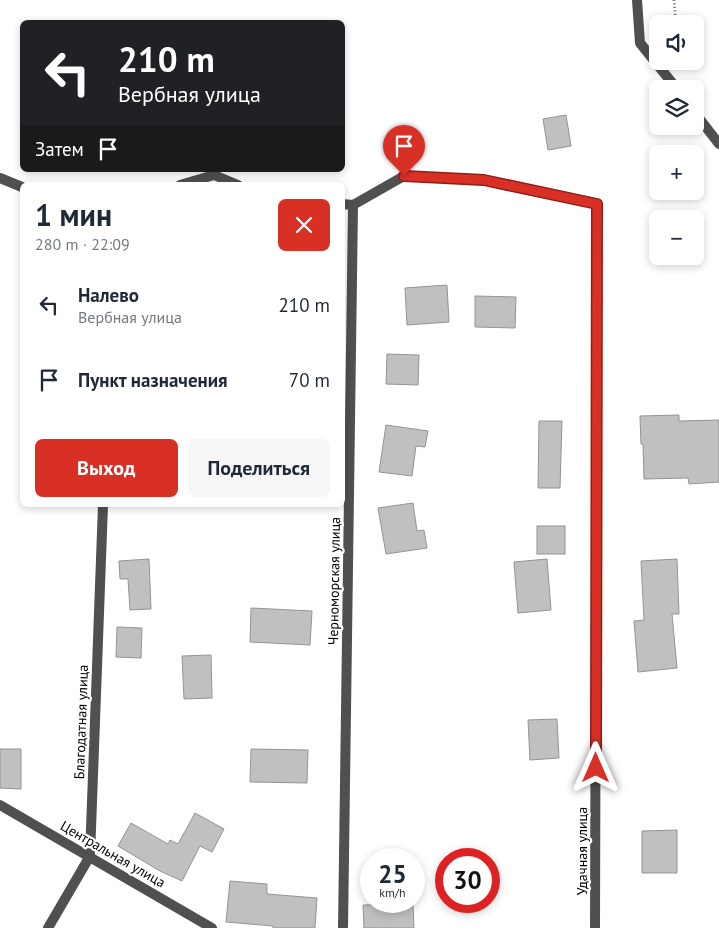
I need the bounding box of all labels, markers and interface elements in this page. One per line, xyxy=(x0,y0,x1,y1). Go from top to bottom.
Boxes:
map controls xyxy=(649,15,704,265)
button: sound xyxy=(649,15,704,70)
text: 210 m xyxy=(118,36,215,82)
icon: left xyxy=(35,40,100,105)
text: Вербная улица xyxy=(118,80,261,108)
button: layers xyxy=(649,80,704,135)
pin xyxy=(383,125,425,176)
icon: arrive xyxy=(390,132,418,160)
icon: arrive xyxy=(94,135,122,163)
text: Затем xyxy=(35,137,84,161)
button: + xyxy=(649,145,704,200)
text: 1 мин xyxy=(35,195,112,234)
button: close xyxy=(278,199,330,251)
button: − xyxy=(649,210,704,265)
text: 280 m · 22:09 xyxy=(35,234,130,254)
text: Налево xyxy=(78,283,139,307)
icon: left xyxy=(35,291,63,319)
text: 210 m xyxy=(278,293,330,317)
text: Вербная улица xyxy=(78,307,182,327)
icon: arrive xyxy=(35,366,63,394)
text: Пункт назначения xyxy=(78,368,228,392)
text: 70 m xyxy=(289,368,330,392)
button: Выход xyxy=(35,439,178,497)
button: Поделиться xyxy=(188,439,330,497)
street label: Черноморская улица xyxy=(324,517,344,645)
street label: Благодатная улица xyxy=(70,664,92,780)
position arrow xyxy=(569,741,621,793)
street label: Удачная улица xyxy=(573,807,591,895)
street label: Центральная улица xyxy=(57,817,169,891)
speed limit sign: 30 xyxy=(435,848,500,913)
text: 25 xyxy=(378,858,407,890)
text: km/h xyxy=(379,885,406,900)

